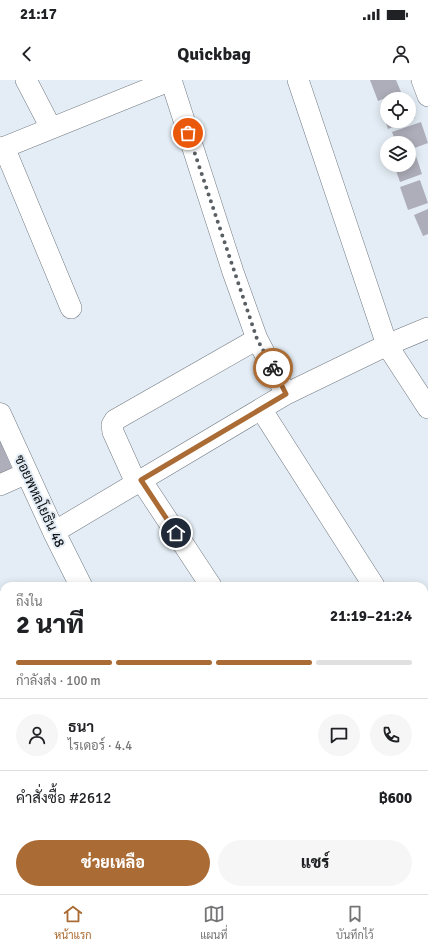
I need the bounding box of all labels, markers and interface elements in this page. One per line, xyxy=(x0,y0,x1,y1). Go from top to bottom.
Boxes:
text: 21:17 xyxy=(20,5,57,23)
icon: back xyxy=(16,43,38,65)
text: Quickbag xyxy=(177,43,251,65)
icon: person xyxy=(390,43,412,65)
map controls xyxy=(380,92,416,172)
button: locate xyxy=(380,92,416,128)
pin xyxy=(171,116,205,150)
icon: bag xyxy=(177,122,199,144)
button: layers xyxy=(380,136,416,172)
courier xyxy=(253,348,293,388)
icon: bike xyxy=(262,357,284,379)
street label: ซอยพหลโยธิน 48 xyxy=(11,452,68,550)
pin xyxy=(159,516,193,550)
icon: home xyxy=(165,522,187,544)
text: ถึงใน xyxy=(16,594,43,610)
text: 21:19–21:24 xyxy=(330,607,412,625)
text: 2 นาที xyxy=(16,609,84,641)
text: กำลังส่ง · 100 m xyxy=(16,673,101,689)
button: person xyxy=(16,714,58,756)
button: chat xyxy=(318,714,360,756)
button: phone xyxy=(370,714,412,756)
text: ธนา xyxy=(68,718,94,736)
text: ไรเดอร์ · 4.4 xyxy=(68,738,132,754)
text: คำสั่งซื้อ #2612 xyxy=(16,789,111,807)
text: ฿600 xyxy=(379,789,412,807)
button: ช่วยเหลือ xyxy=(16,840,210,886)
button: แชร์ xyxy=(218,840,412,886)
tab: หน้าแรก xyxy=(54,903,92,942)
tab: แผนที่ xyxy=(200,903,228,942)
tab: บันทึกไว้ xyxy=(336,903,374,942)

